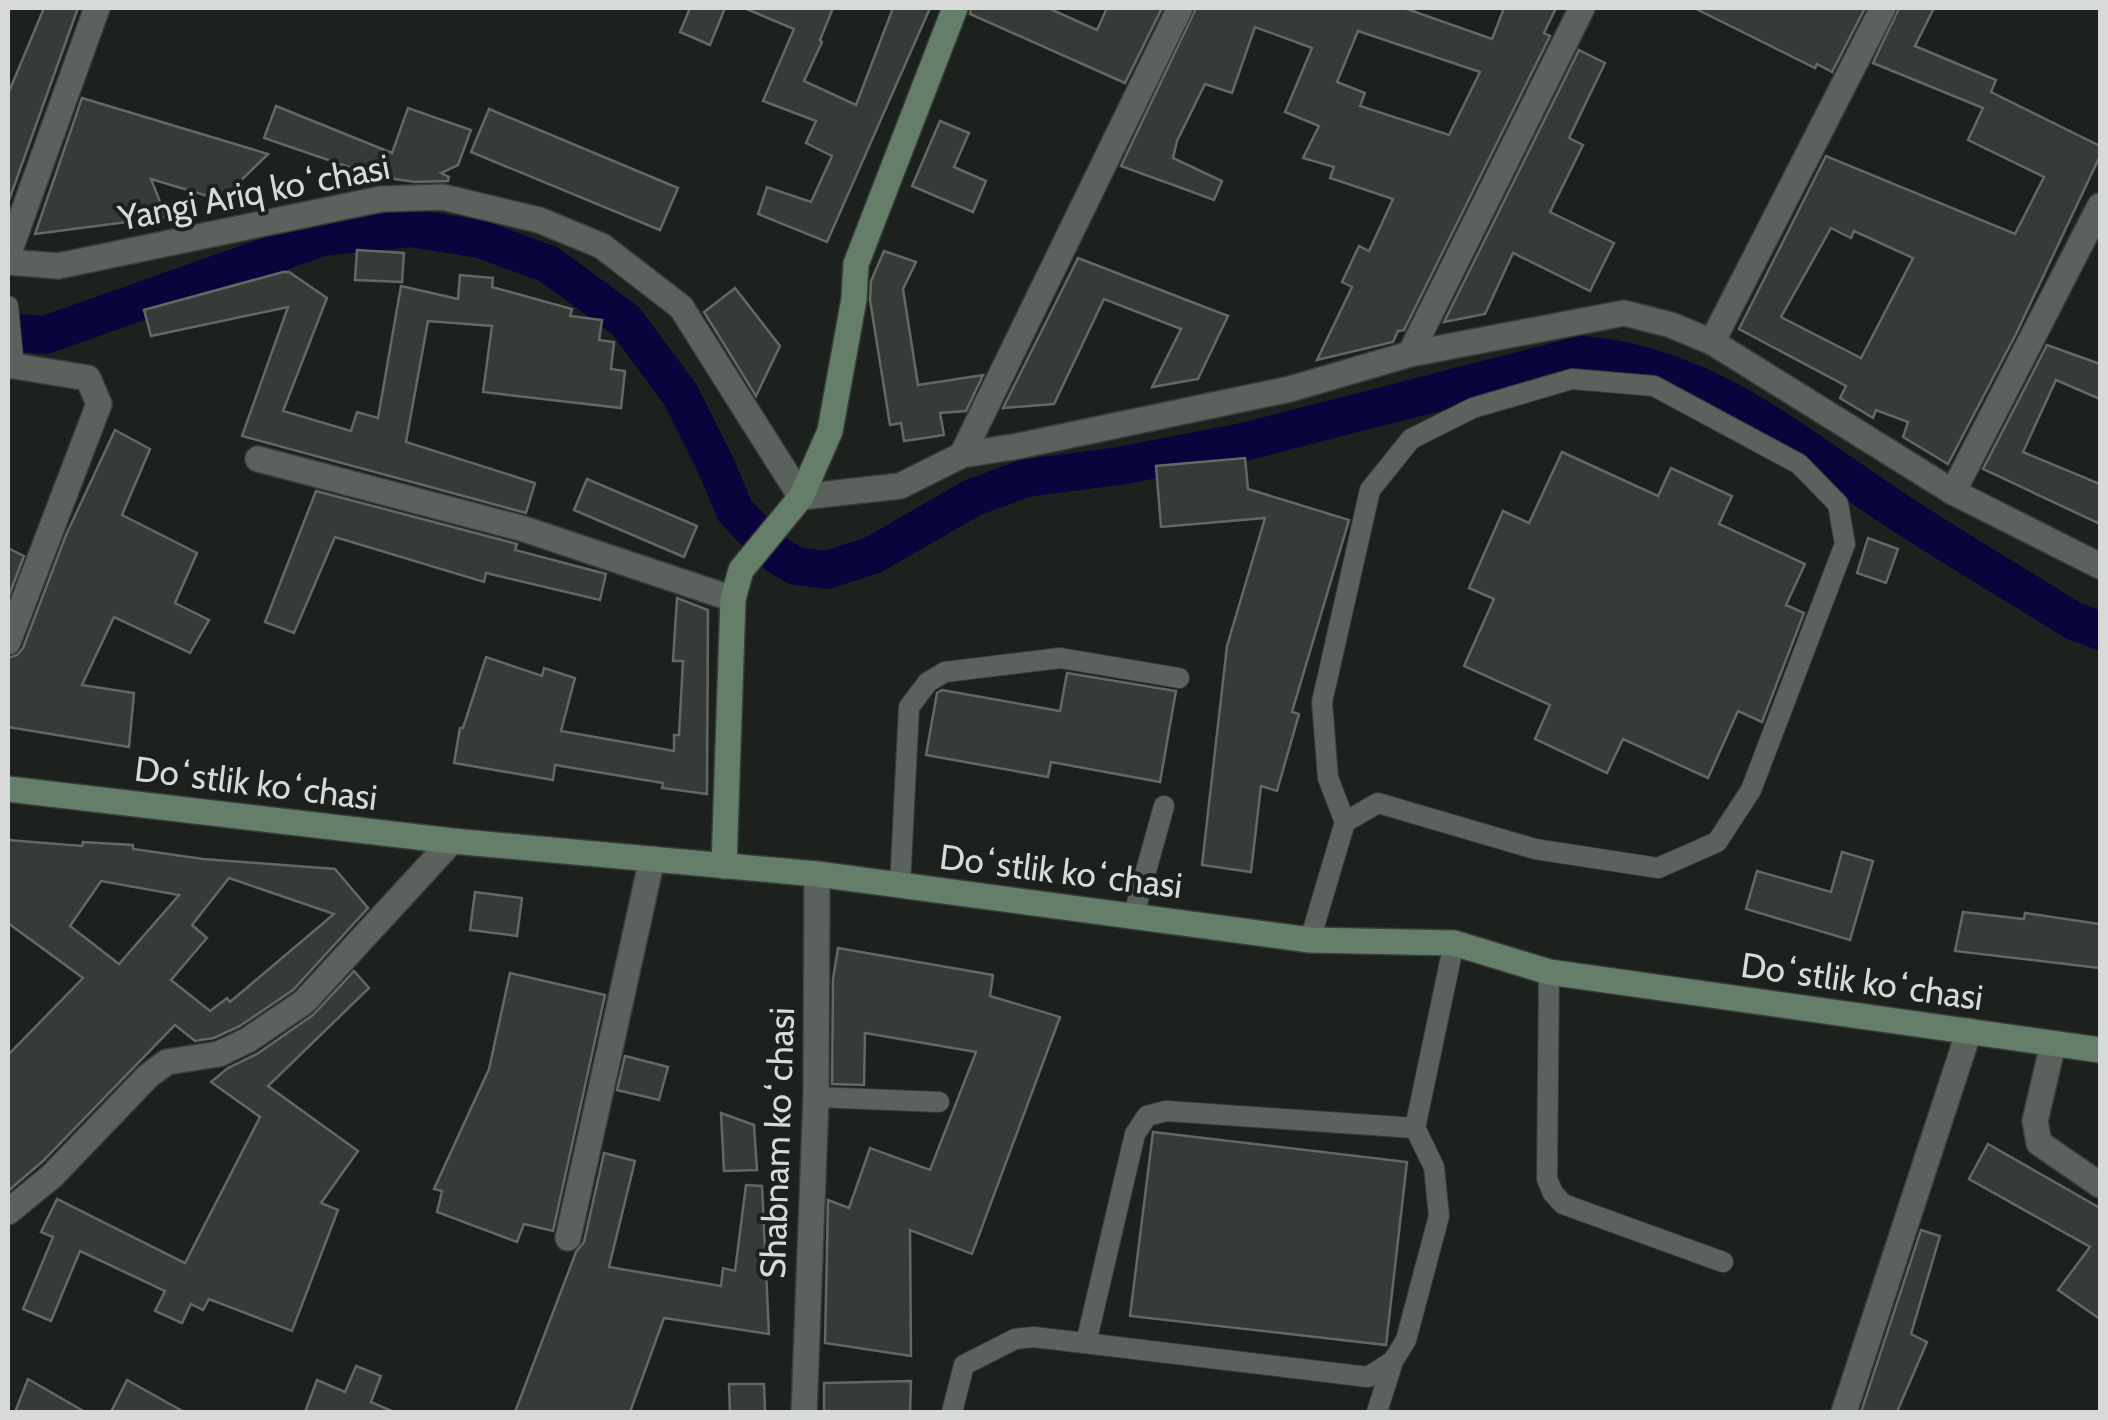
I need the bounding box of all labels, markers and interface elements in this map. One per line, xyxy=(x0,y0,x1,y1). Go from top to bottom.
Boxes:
street label: Yangi Ariq koʻchasi xyxy=(114,145,393,240)
street label: Doʻstlik koʻchasi xyxy=(132,747,380,819)
street label: Doʻstlik koʻchasi xyxy=(937,835,1185,907)
street label: Doʻstlik koʻchasi xyxy=(1738,943,1986,1019)
street label: Shabnam koʻchasi xyxy=(751,1007,803,1279)

